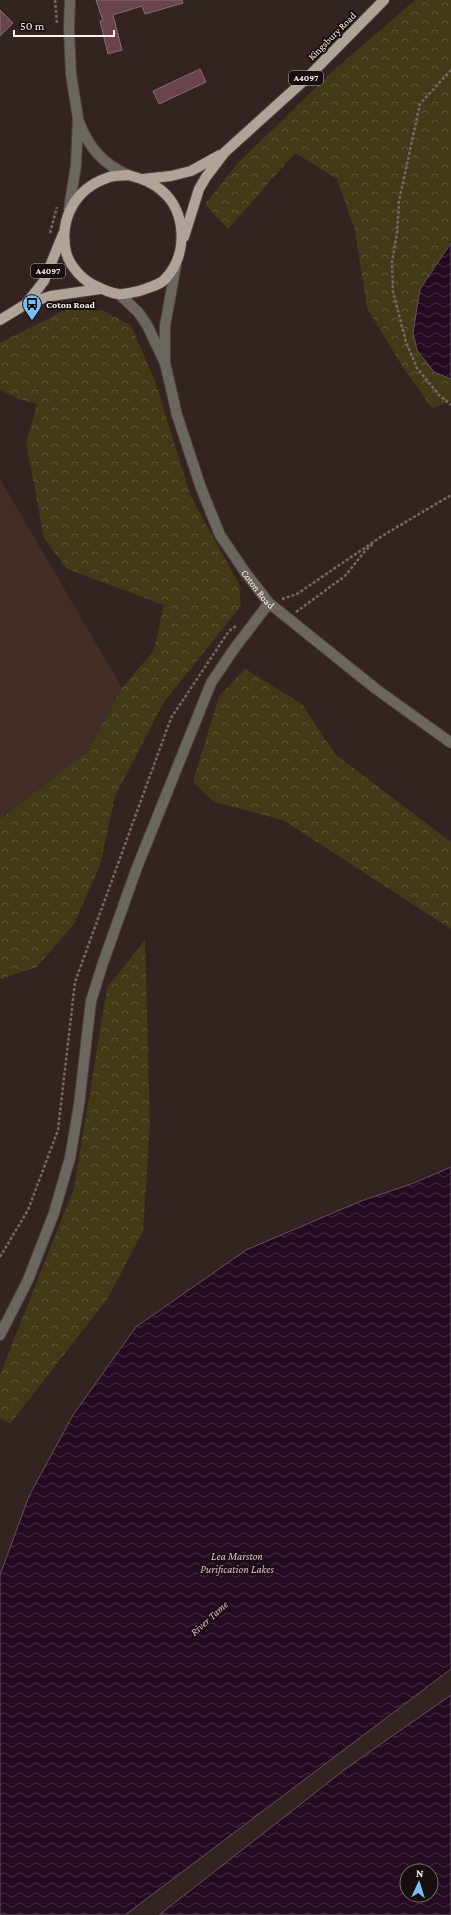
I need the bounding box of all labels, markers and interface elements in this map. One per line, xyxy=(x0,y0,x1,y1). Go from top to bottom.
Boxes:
street label: Kingsbury Road xyxy=(306,9,359,62)
scale bar xyxy=(14,12,114,38)
text: 50 m xyxy=(20,19,45,33)
road number: A4097 xyxy=(289,71,323,85)
road number: A4097 xyxy=(31,264,65,278)
bus stop icon: Coton Road xyxy=(21,293,43,321)
place label: Coton Road xyxy=(46,299,96,310)
street label: Coton Road xyxy=(239,567,277,611)
water label: Lea Marston Purification Lakes xyxy=(200,1550,274,1576)
water label: River Tame xyxy=(188,1597,231,1638)
north arrow xyxy=(399,1863,439,1903)
text: N xyxy=(416,1867,424,1879)

